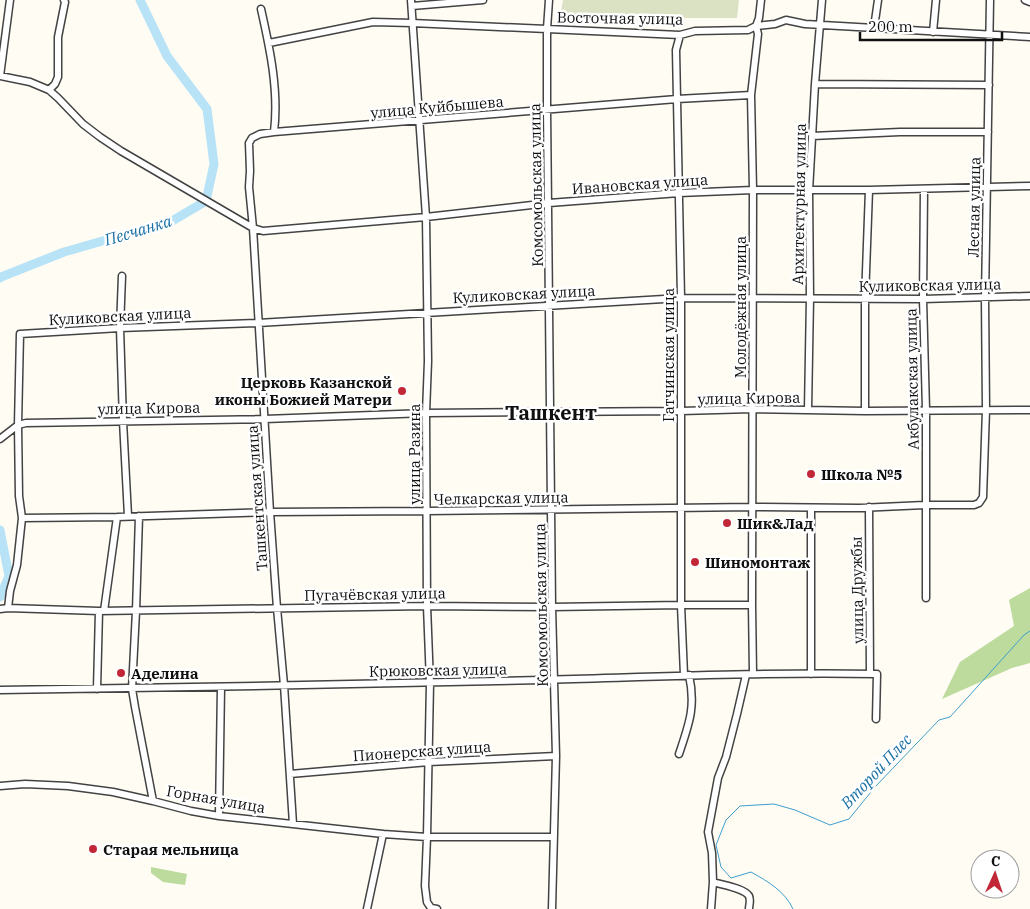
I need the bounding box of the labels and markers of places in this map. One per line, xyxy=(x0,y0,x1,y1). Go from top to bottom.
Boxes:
place label: Церковь Казанской иконы Божией Матери xyxy=(215,373,392,409)
marker: Церковь Казанской иконы Божией Матери xyxy=(396,385,408,397)
place label: Школа №5 xyxy=(821,465,902,484)
marker: Школа №5 xyxy=(805,468,817,480)
place label: Шик&Лад xyxy=(737,514,814,533)
marker: Шик&Лад xyxy=(721,517,733,529)
place label: Шиномонтаж xyxy=(705,553,810,572)
marker: Шиномонтаж xyxy=(689,556,701,568)
place label: Аделина xyxy=(131,664,199,683)
marker: Аделина xyxy=(115,667,127,679)
place label: Старая мельница xyxy=(103,840,239,859)
marker: Старая мельница xyxy=(87,843,99,855)

